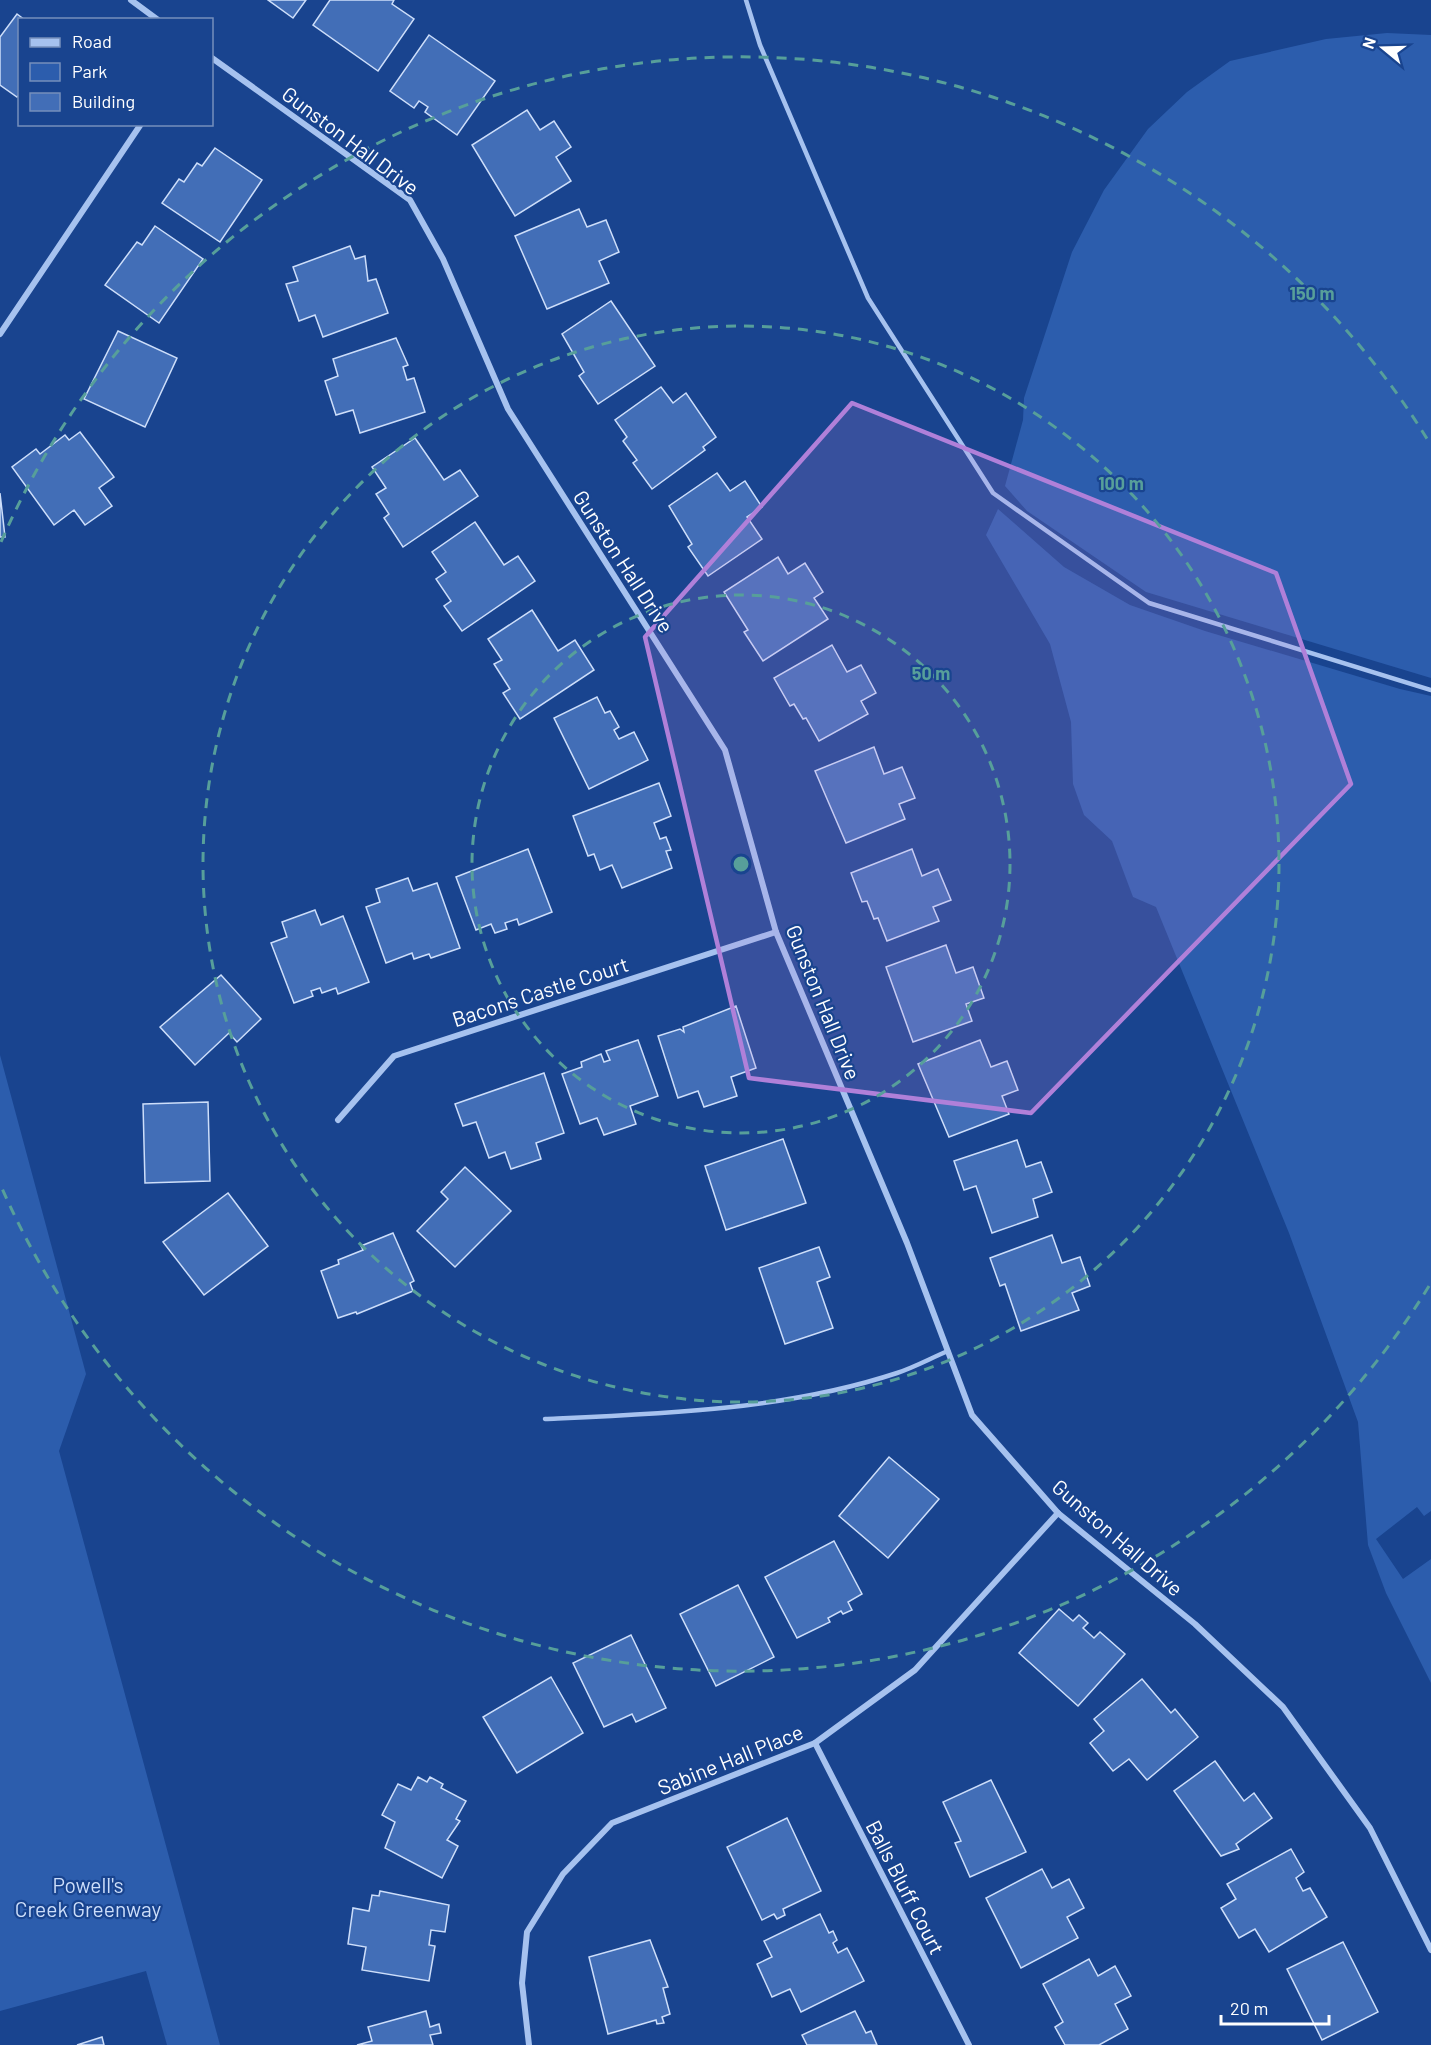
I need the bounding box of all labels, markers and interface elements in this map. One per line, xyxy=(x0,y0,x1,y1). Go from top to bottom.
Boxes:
legend xyxy=(18,18,213,126)
north arrow xyxy=(1353,18,1413,78)
text: Road xyxy=(72,30,112,52)
text: N xyxy=(1358,35,1379,51)
text: Park xyxy=(72,60,107,82)
street label: Gunston Hall Drive xyxy=(278,80,424,200)
text: Building xyxy=(72,90,135,112)
text: 150 m xyxy=(1290,282,1334,304)
text: 100 m xyxy=(1098,472,1144,494)
street label: Gunston Hall Drive xyxy=(569,485,679,637)
text: 50 m xyxy=(912,662,950,684)
centre of rings xyxy=(731,854,751,874)
street label: Gunston Hall Drive xyxy=(782,921,866,1083)
street label: Bacons Castle Court xyxy=(449,951,631,1031)
street label: Gunston Hall Drive xyxy=(1048,1473,1188,1601)
street label: Sabine Hall Place xyxy=(654,1718,806,1800)
street label: Balls Bluff Court xyxy=(861,1816,951,1958)
park label: Powell's Creek Greenway xyxy=(15,1872,162,1921)
scale bar xyxy=(1221,1988,1329,2026)
text: 20 m xyxy=(1230,1997,1268,2019)

